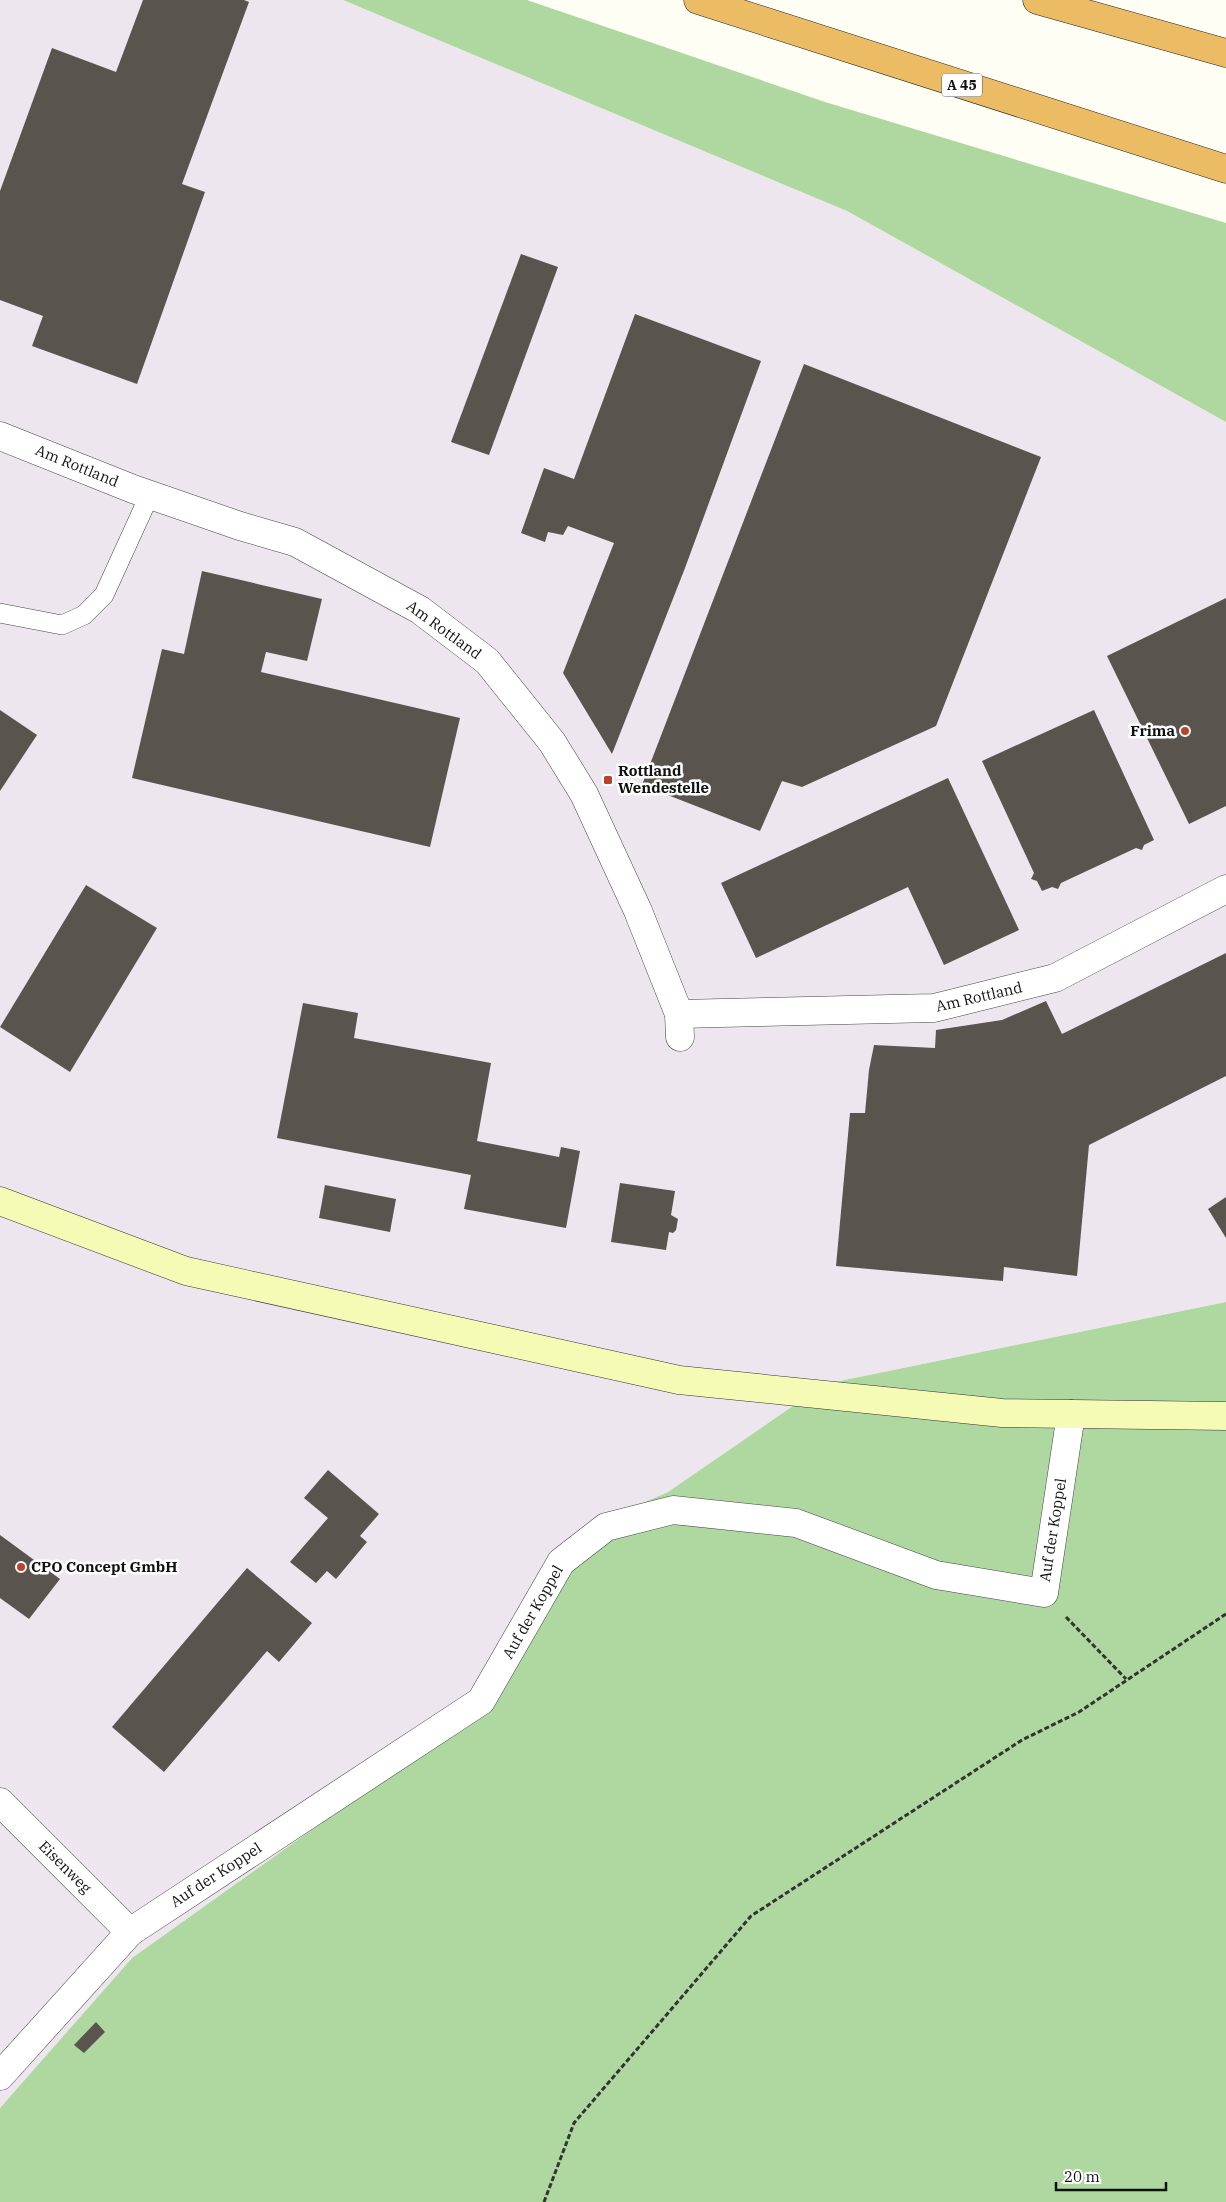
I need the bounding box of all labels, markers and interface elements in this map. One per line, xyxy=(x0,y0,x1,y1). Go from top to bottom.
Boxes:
road number: A 45 xyxy=(942,74,982,96)
street label: Am Rottland xyxy=(33,440,122,491)
street label: Am Rottland xyxy=(403,596,486,663)
place label: Frima xyxy=(1130,721,1175,740)
marker: Frima xyxy=(1179,725,1191,737)
place label: Rottland Wendestelle xyxy=(618,761,709,797)
marker: Rottland Wendestelle xyxy=(602,774,614,786)
street label: Am Rottland xyxy=(934,977,1024,1016)
street label: Auf der Koppel xyxy=(1035,1477,1070,1583)
place label: CPO Concept GmbH xyxy=(31,1557,177,1576)
marker: CPO Concept GmbH xyxy=(15,1561,27,1573)
street label: Auf der Koppel xyxy=(498,1562,567,1662)
street label: Eisenweg xyxy=(35,1836,96,1897)
street label: Auf der Koppel xyxy=(167,1838,265,1911)
scale bar xyxy=(1056,2160,1166,2192)
text: 20 m xyxy=(1064,2167,1100,2186)

